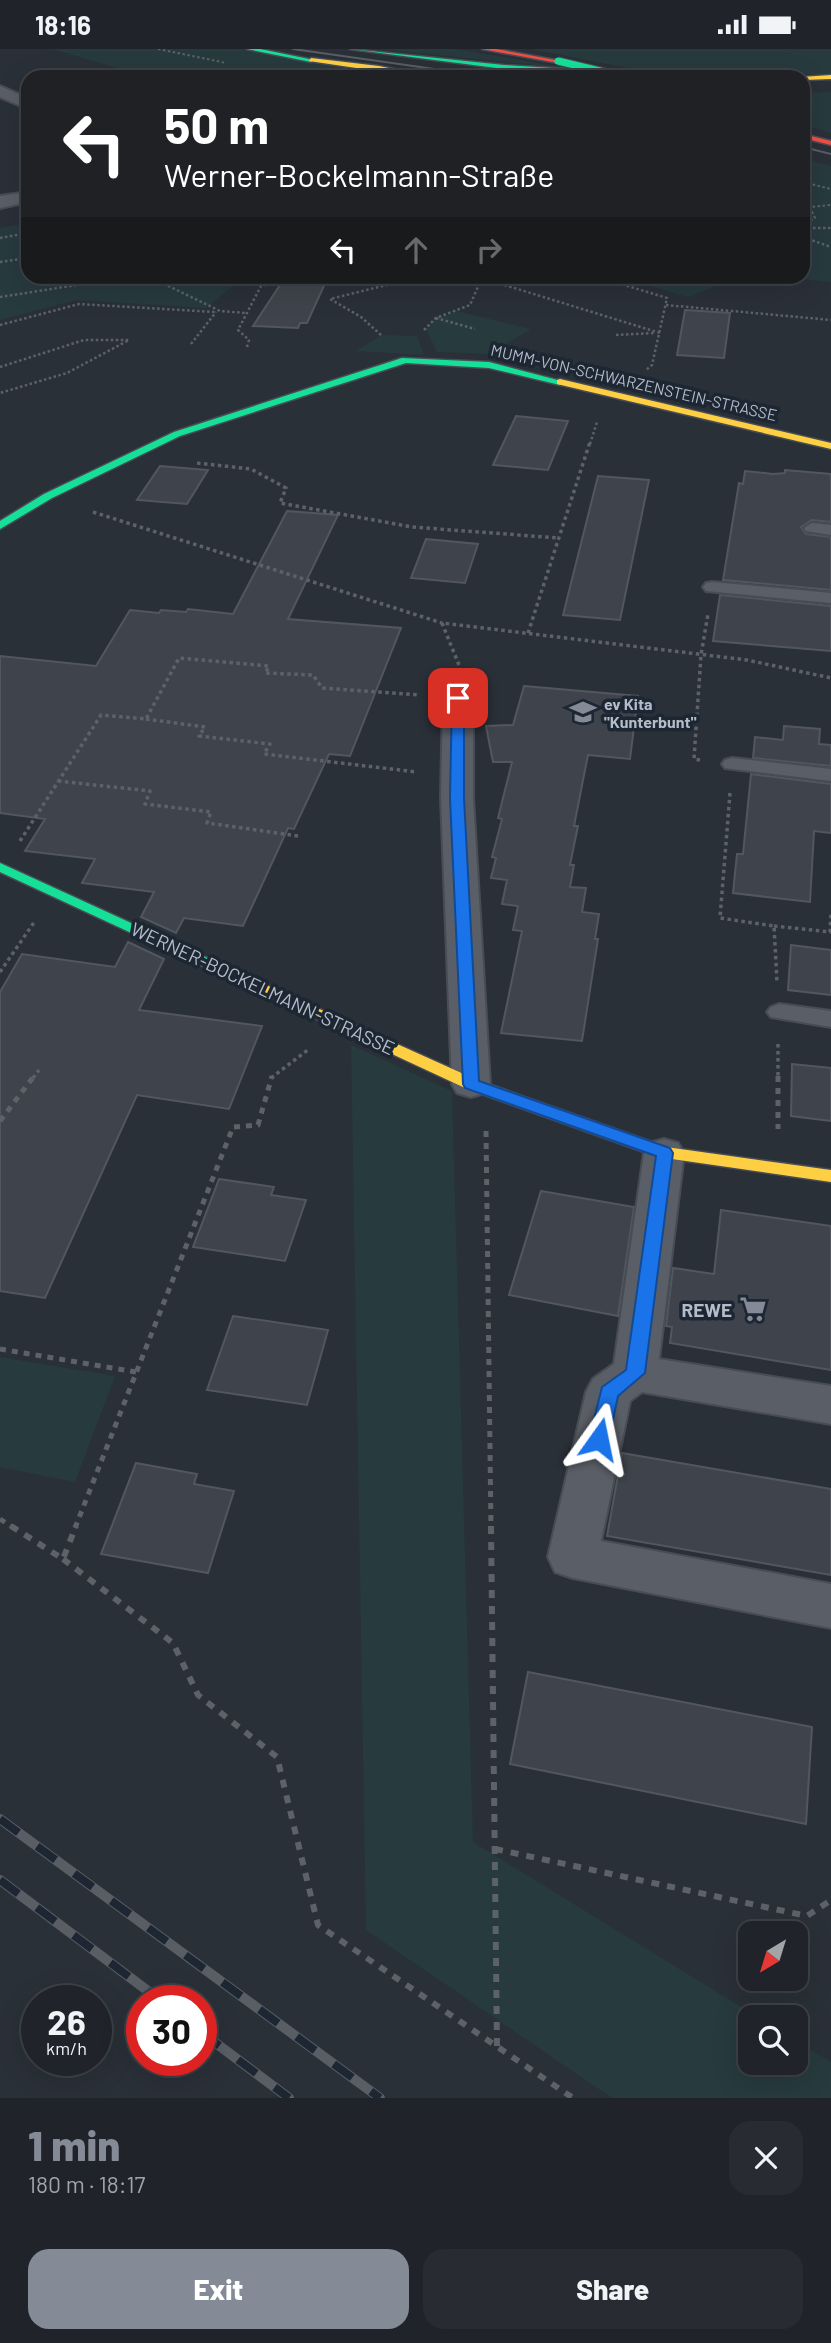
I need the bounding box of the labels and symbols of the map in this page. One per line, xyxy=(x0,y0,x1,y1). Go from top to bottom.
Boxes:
street label: MUMM-VON-SCHWARZENSTEIN-STRASSE xyxy=(489,340,779,424)
pin xyxy=(428,668,488,728)
place label: ev Kita "Kunterbunt" xyxy=(604,694,697,731)
school or university icon: ev Kita "Kunterbunt" xyxy=(568,697,598,727)
street label: WERNER-BOCKELMANN-STRASSE xyxy=(128,917,398,1059)
supermarket icon: REWE xyxy=(738,1294,768,1324)
place label: REWE xyxy=(681,1298,732,1321)
position arrow xyxy=(562,1402,636,1476)
north arrow xyxy=(738,1921,808,1991)
speed limit sign: 30 xyxy=(126,1985,217,2076)

